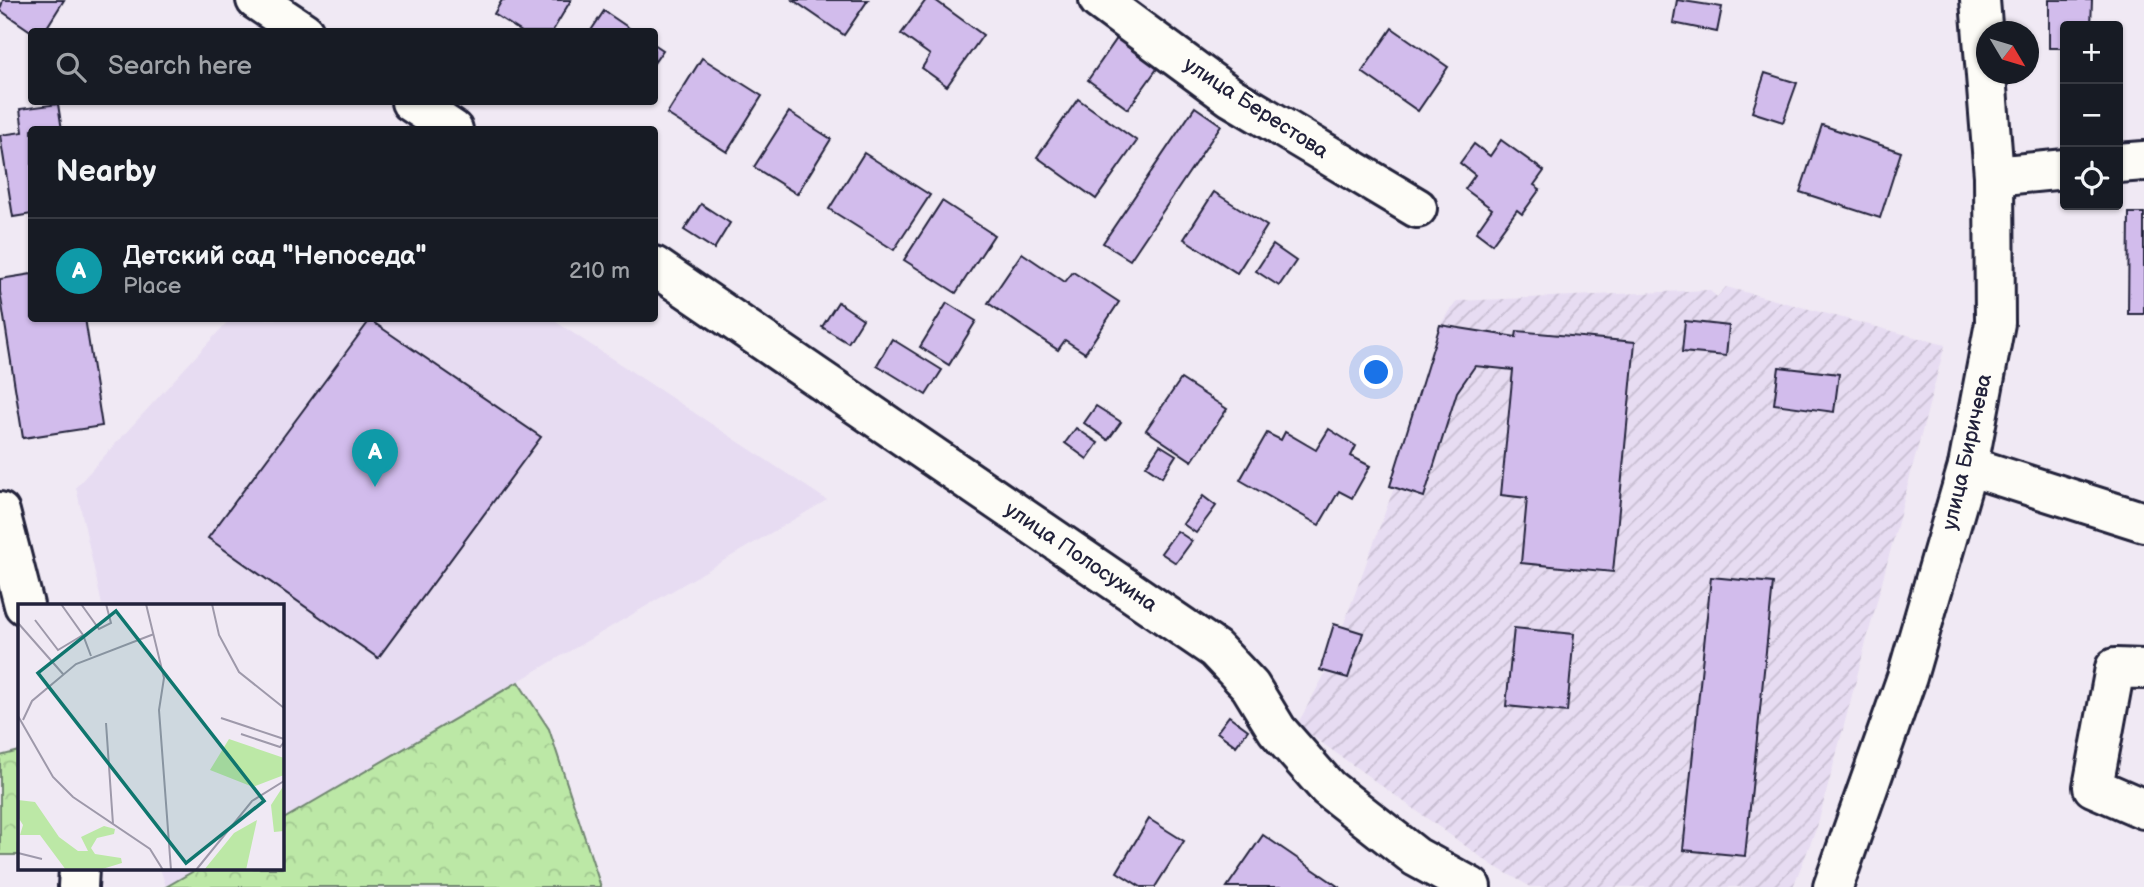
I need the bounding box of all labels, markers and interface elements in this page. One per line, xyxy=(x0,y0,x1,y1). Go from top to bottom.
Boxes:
north arrow xyxy=(1976,21,2039,84)
map controls xyxy=(2060,21,2123,210)
button: + xyxy=(2060,21,2123,84)
search box xyxy=(28,28,658,105)
icon: search xyxy=(52,48,90,86)
text: Search here xyxy=(108,51,252,82)
street label: улица Берестова xyxy=(1179,52,1334,164)
button: − xyxy=(2060,84,2123,147)
button: locate xyxy=(2060,147,2123,210)
text: Nearby xyxy=(56,154,156,190)
text: Детский сад "Непоседа" xyxy=(123,241,426,272)
text: A xyxy=(72,257,86,285)
text: 210 m xyxy=(569,257,630,285)
text: Place xyxy=(123,272,181,300)
your location xyxy=(1359,355,1393,389)
street label: улица Биричева xyxy=(1937,371,1997,533)
pin: A xyxy=(352,429,398,487)
street label: улица Полосухина xyxy=(1000,497,1163,618)
inset map xyxy=(18,604,284,870)

